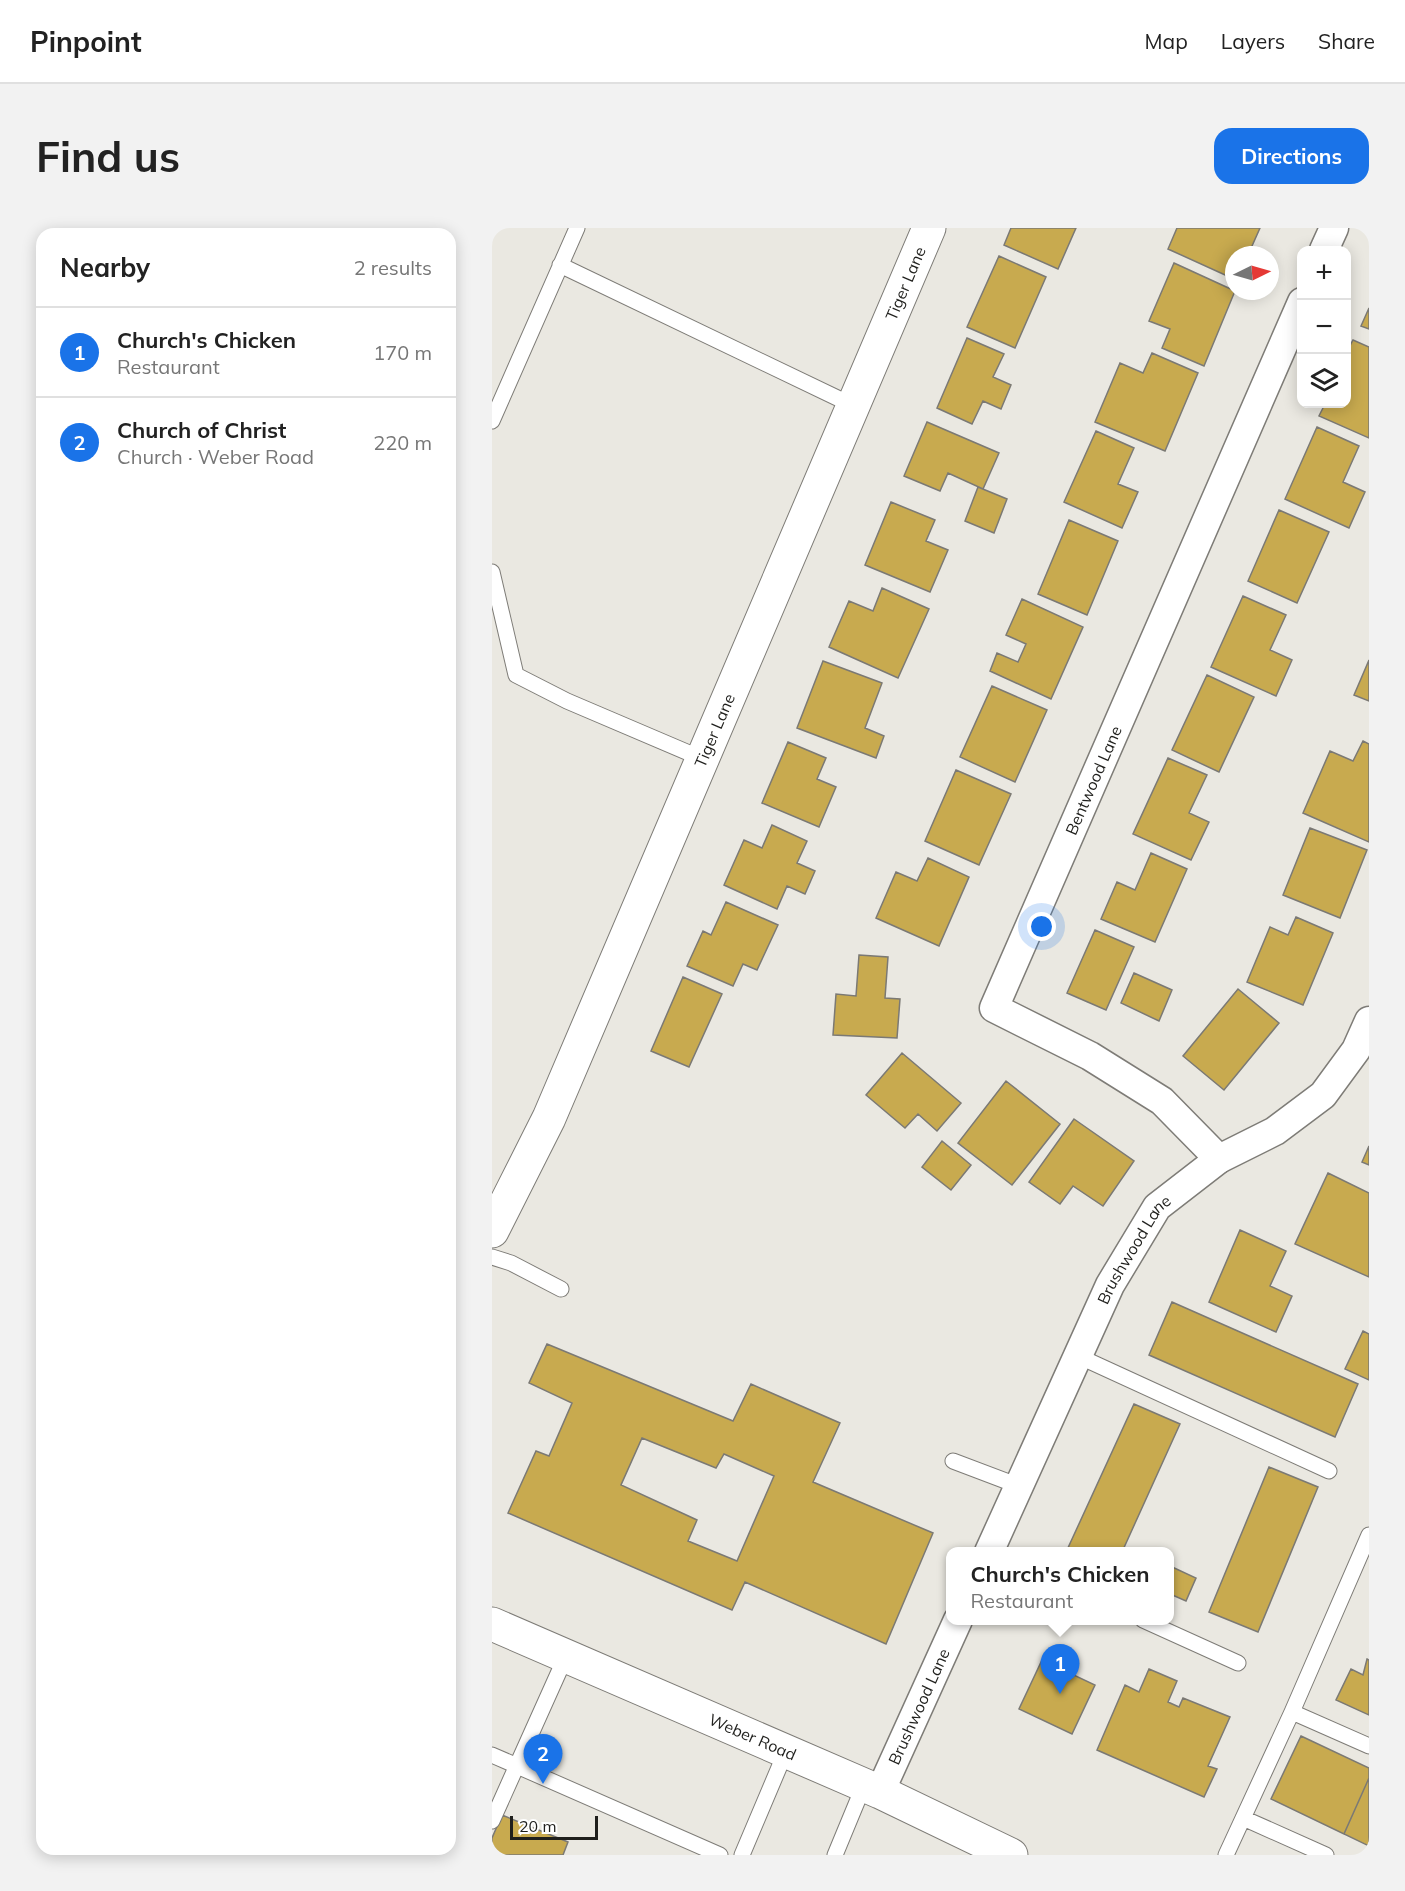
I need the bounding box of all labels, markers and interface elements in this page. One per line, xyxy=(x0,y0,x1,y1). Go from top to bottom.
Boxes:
text: Pinpoint xyxy=(30,24,142,59)
text: Map xyxy=(1145,28,1188,54)
text: Layers xyxy=(1221,28,1285,54)
text: Share xyxy=(1318,28,1375,54)
button: Directions xyxy=(1214,128,1369,184)
text: Find us xyxy=(36,130,180,183)
street label: Tiger Lane xyxy=(881,244,930,323)
north arrow xyxy=(1225,246,1279,300)
map controls xyxy=(1297,246,1351,408)
button: + xyxy=(1297,246,1351,300)
text: Nearby xyxy=(60,251,150,284)
text: 2 results xyxy=(354,255,432,280)
button: − xyxy=(1297,300,1351,354)
text: Church's Chicken xyxy=(117,326,296,354)
text: 1 xyxy=(74,340,86,365)
text: 170 m xyxy=(373,340,432,365)
text: Restaurant xyxy=(117,354,220,379)
button: layers xyxy=(1297,354,1351,408)
text: Church of Christ xyxy=(117,416,286,444)
text: 2 xyxy=(74,430,86,455)
text: 220 m xyxy=(373,430,432,455)
text: Church · Weber Road xyxy=(117,444,314,469)
street label: Tiger Lane xyxy=(690,690,739,770)
street label: Bentwood Lane xyxy=(1061,723,1126,838)
your location xyxy=(1027,912,1056,941)
street label: Brushwood Lane xyxy=(1093,1190,1175,1307)
popup xyxy=(946,1547,1174,1625)
text: Church's Chicken xyxy=(970,1560,1150,1588)
text: Restaurant xyxy=(970,1588,1073,1613)
pin: 1 xyxy=(1040,1644,1080,1694)
street label: Brushwood Lane xyxy=(884,1645,954,1768)
street label: Weber Road xyxy=(706,1709,799,1765)
pin: 2 xyxy=(524,1734,562,1784)
scale bar xyxy=(510,1813,598,1840)
text: 20 m xyxy=(519,1816,556,1836)

